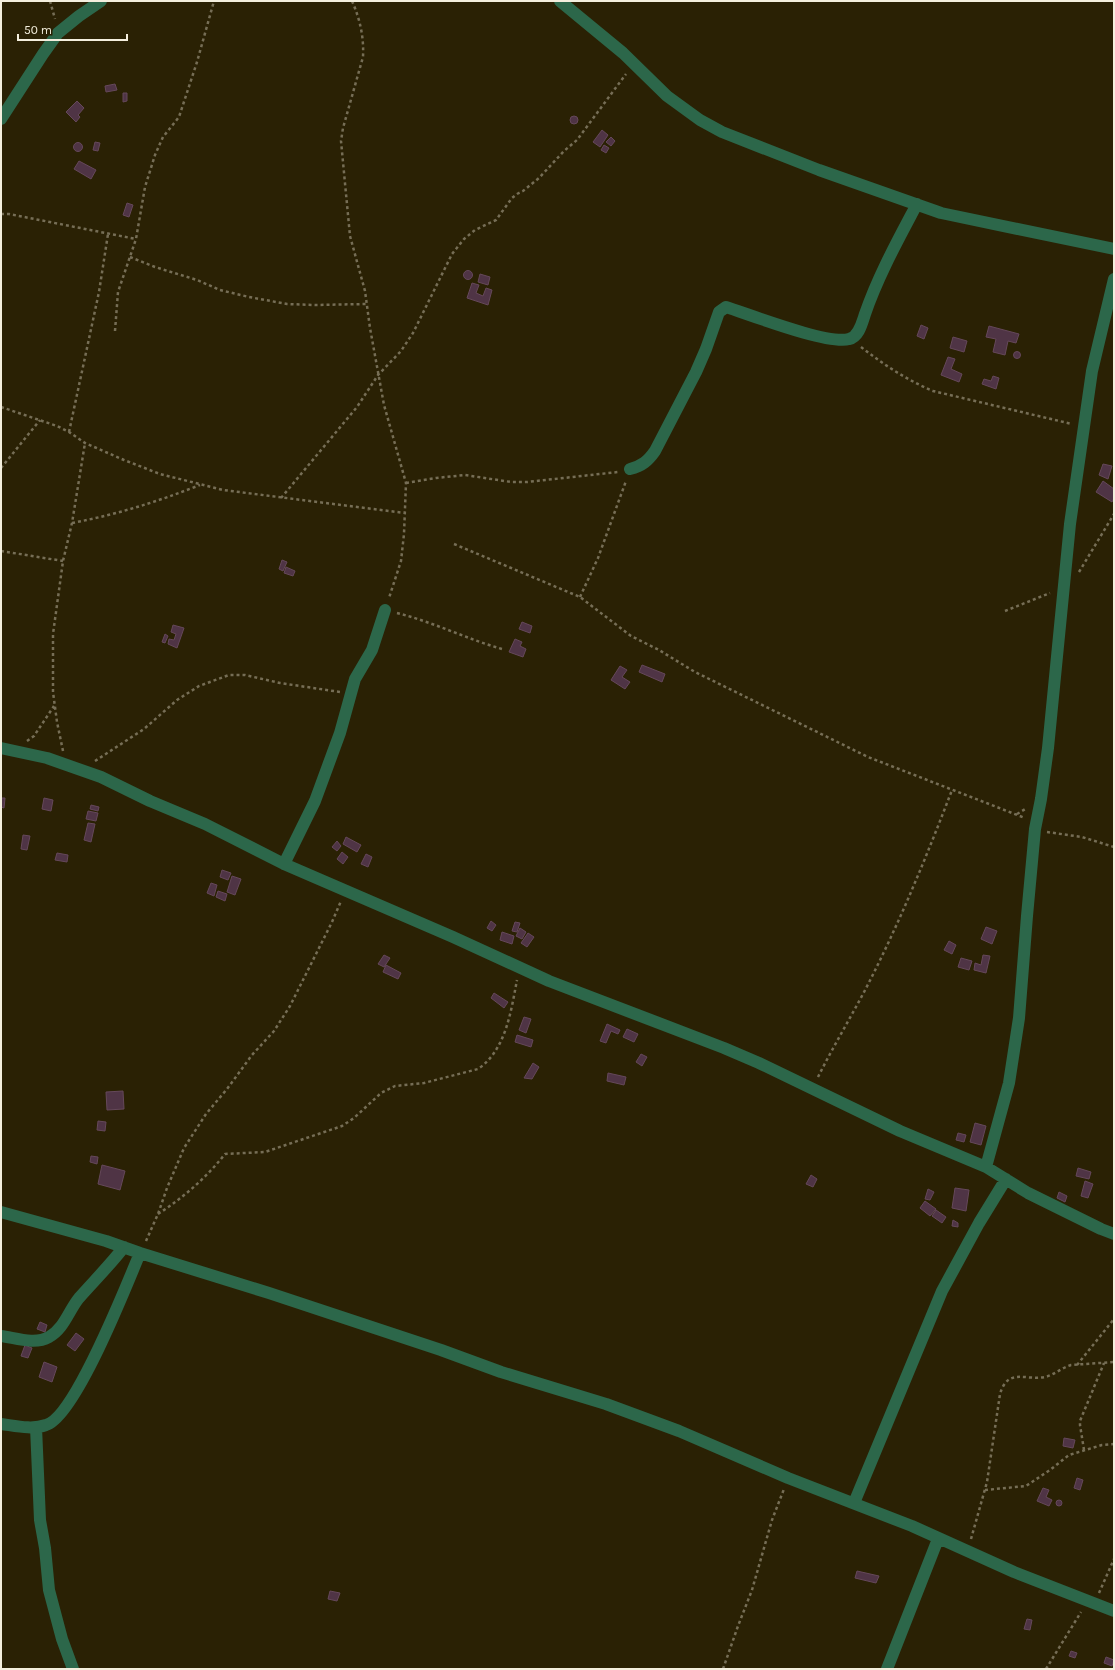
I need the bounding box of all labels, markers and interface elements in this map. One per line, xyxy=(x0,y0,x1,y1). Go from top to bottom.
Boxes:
scale bar xyxy=(18,16,127,42)
text: 50 m xyxy=(24,23,52,37)

